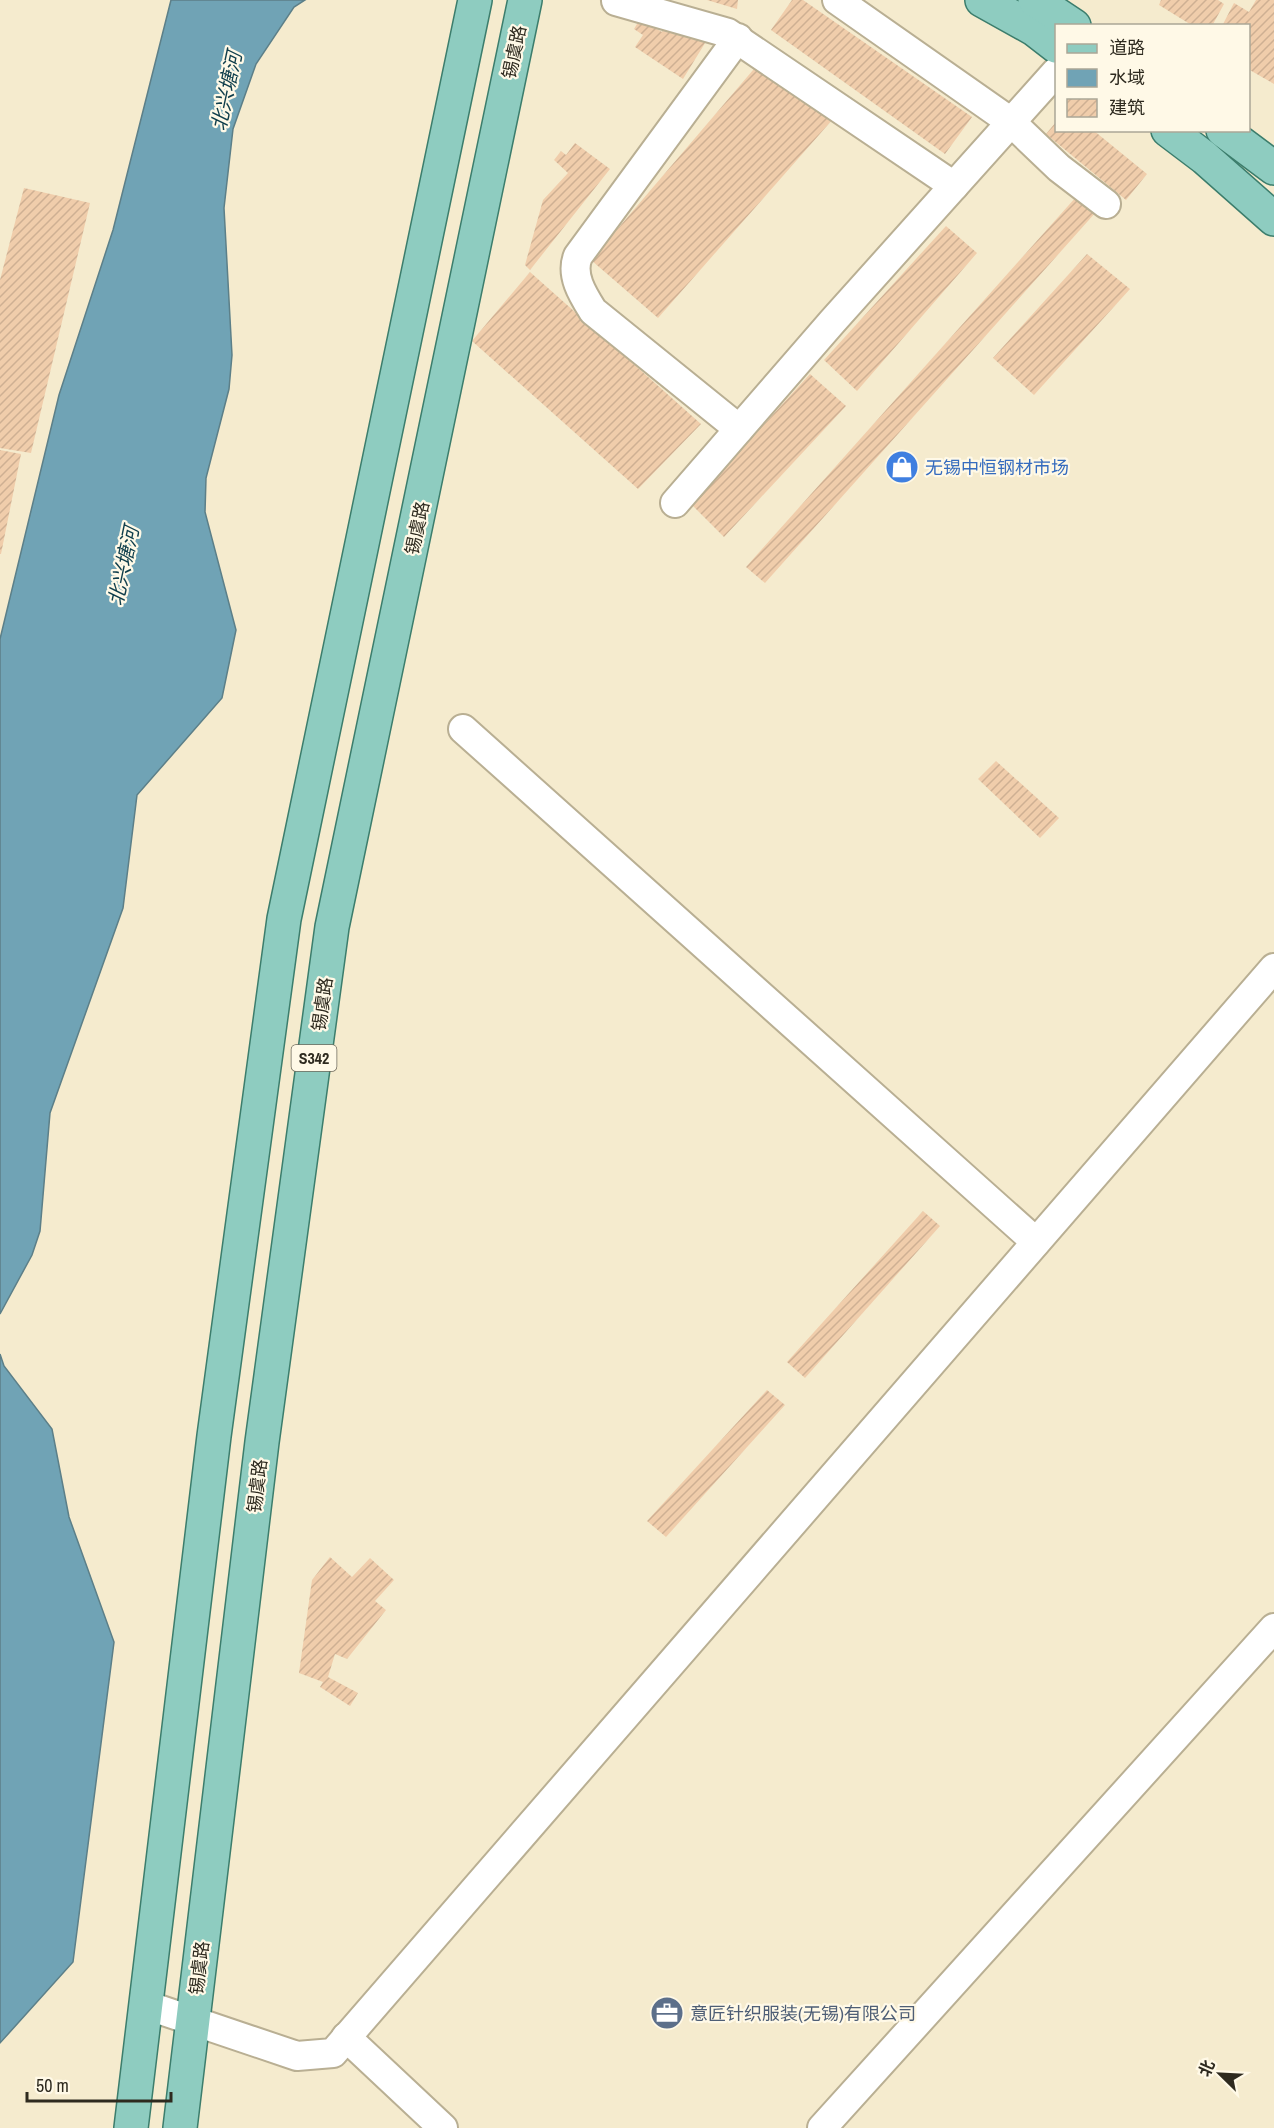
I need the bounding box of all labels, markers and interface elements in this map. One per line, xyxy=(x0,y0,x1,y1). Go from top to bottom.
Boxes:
street label: 锡虞路 xyxy=(496,23,532,81)
legend xyxy=(1055,24,1250,132)
text: 道路 xyxy=(1109,35,1145,60)
water label: 北兴塘河 xyxy=(204,45,248,133)
text: 水域 xyxy=(1109,65,1145,90)
text: 建筑 xyxy=(1109,95,1145,120)
shop icon: 无锡中恒钢材市场 xyxy=(884,449,920,485)
place label: 无锡中恒钢材市场 xyxy=(925,455,1069,480)
street label: 锡虞路 xyxy=(399,499,435,557)
water label: 北兴塘河 xyxy=(101,520,145,608)
street label: 锡虞路 xyxy=(306,976,338,1032)
road number: S342 xyxy=(292,1045,336,1071)
street label: 锡虞路 xyxy=(241,1458,273,1514)
street label: 锡虞路 xyxy=(183,1940,215,1996)
office icon: 意匠针织服装(无锡)有限公司 xyxy=(649,1995,685,2031)
place label: 意匠针织服装(无锡)有限公司 xyxy=(690,2001,916,2026)
north arrow xyxy=(1190,2044,1250,2104)
text: 北 xyxy=(1193,2056,1220,2080)
scale bar xyxy=(27,2065,171,2103)
text: 50 m xyxy=(36,2073,69,2098)

